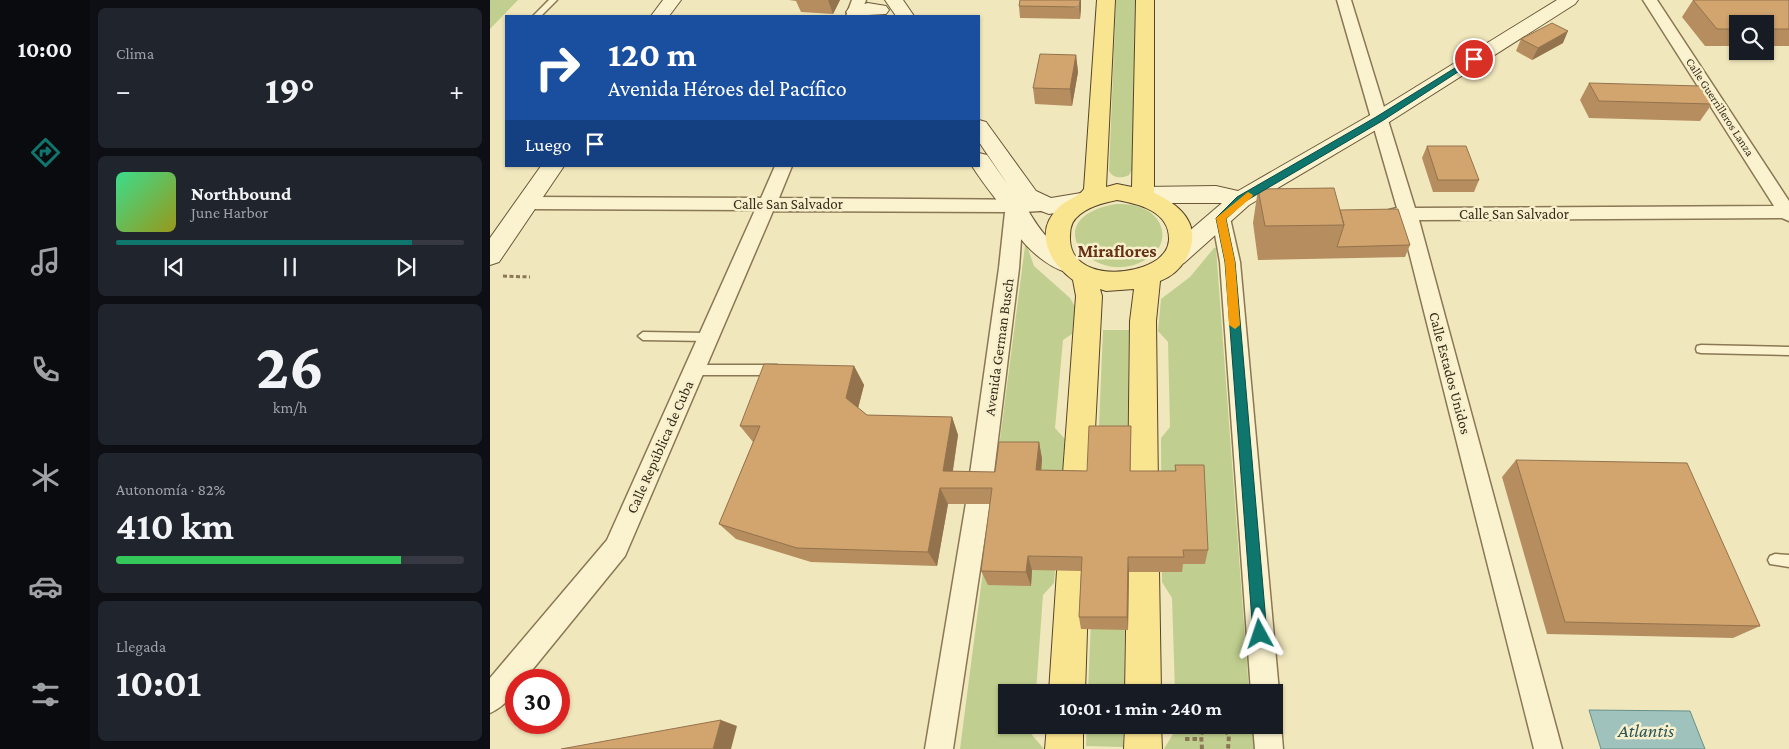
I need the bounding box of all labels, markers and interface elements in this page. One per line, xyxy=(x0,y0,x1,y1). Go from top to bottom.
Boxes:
map controls xyxy=(1729,15,1774,60)
button: search xyxy=(1729,15,1774,60)
icon: right xyxy=(525,35,590,100)
text: 120 m xyxy=(608,35,697,74)
text: 10:00 xyxy=(18,37,72,62)
pin xyxy=(1453,38,1495,80)
text: Clima xyxy=(116,45,154,62)
icon: arrive xyxy=(1460,45,1488,73)
street label: Calle Guerrilleros Lanza xyxy=(1683,55,1757,159)
text: 19° xyxy=(265,69,315,111)
text: − xyxy=(116,75,131,106)
text: + xyxy=(449,75,464,106)
text: Avenida Héroes del Pacífico xyxy=(608,76,847,101)
icon: arrive xyxy=(581,130,609,158)
text: Luego xyxy=(525,134,571,155)
icon: directions xyxy=(28,135,63,170)
text: Northbound xyxy=(191,183,291,204)
street label: Calle San Salvador xyxy=(733,196,844,212)
text: June Harbor xyxy=(191,204,268,221)
street label: Calle San Salvador xyxy=(1459,206,1570,222)
district label: Miraflores xyxy=(1077,241,1157,261)
icon: music xyxy=(28,244,63,279)
icon: previous xyxy=(160,253,188,281)
icon: pause xyxy=(276,253,304,281)
icon: next xyxy=(392,253,420,281)
street label: Avenida German Busch xyxy=(981,277,1017,417)
street label: Calle Estados Unidos xyxy=(1426,310,1474,436)
text: 26 xyxy=(256,330,324,402)
icon: phone xyxy=(28,352,63,387)
street label: Calle República de Cuba xyxy=(623,378,697,516)
text: km/h xyxy=(273,399,307,416)
icon: climate xyxy=(28,460,63,495)
text: Autonomía · 82% xyxy=(116,481,225,498)
text: 410 km xyxy=(116,505,234,547)
icon: car xyxy=(28,569,63,604)
position arrow xyxy=(1233,607,1285,659)
text: Llegada xyxy=(116,638,166,655)
text: 10:01 xyxy=(116,662,201,704)
speed limit sign: 30 xyxy=(505,669,570,734)
icon: filters xyxy=(28,677,63,712)
text: 10:01 · 1 min · 240 m xyxy=(1059,698,1222,719)
water label: Atlantis xyxy=(1617,720,1674,741)

